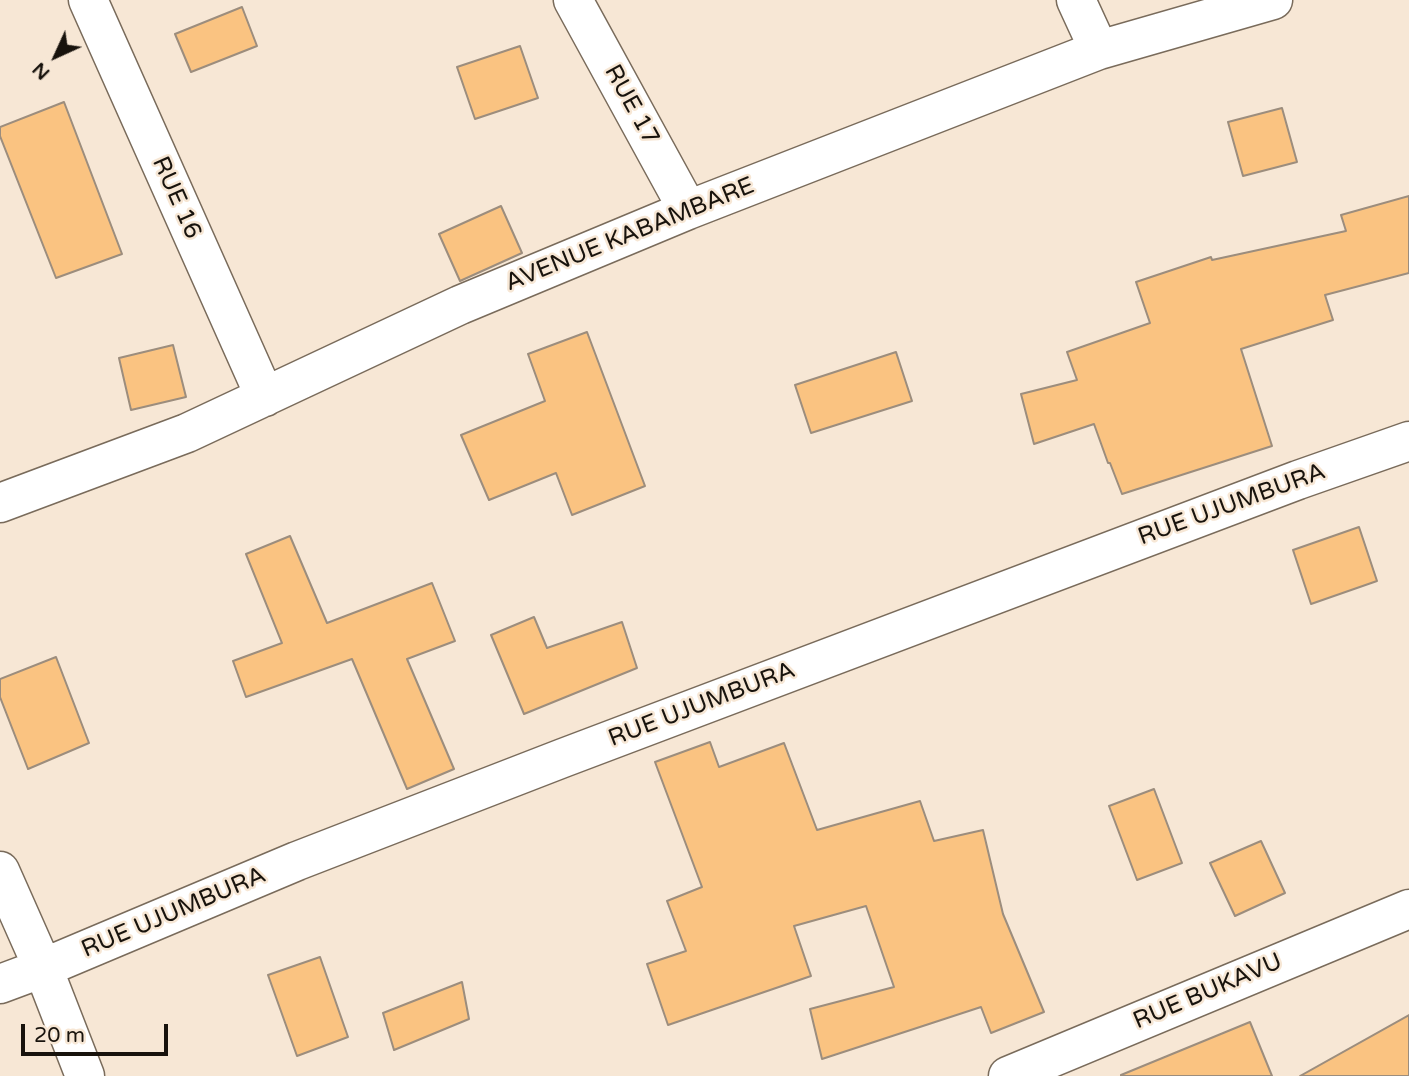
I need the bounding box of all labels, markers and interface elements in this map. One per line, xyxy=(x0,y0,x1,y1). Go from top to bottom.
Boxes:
north arrow xyxy=(21,21,91,91)
text: N xyxy=(28,58,54,84)
street label: RUE 17 xyxy=(597,60,665,150)
street label: RUE 16 xyxy=(145,152,207,244)
street label: AVENUE KABAMBARE xyxy=(501,172,759,298)
street label: RUE UJUMBURA xyxy=(1134,458,1330,552)
street label: RUE UJUMBURA xyxy=(605,656,799,754)
street label: RUE UJUMBURA xyxy=(78,861,270,965)
street label: RUE BUKAVU xyxy=(1129,948,1287,1036)
scale bar xyxy=(24,1010,172,1054)
text: 20 m xyxy=(34,1023,85,1048)

